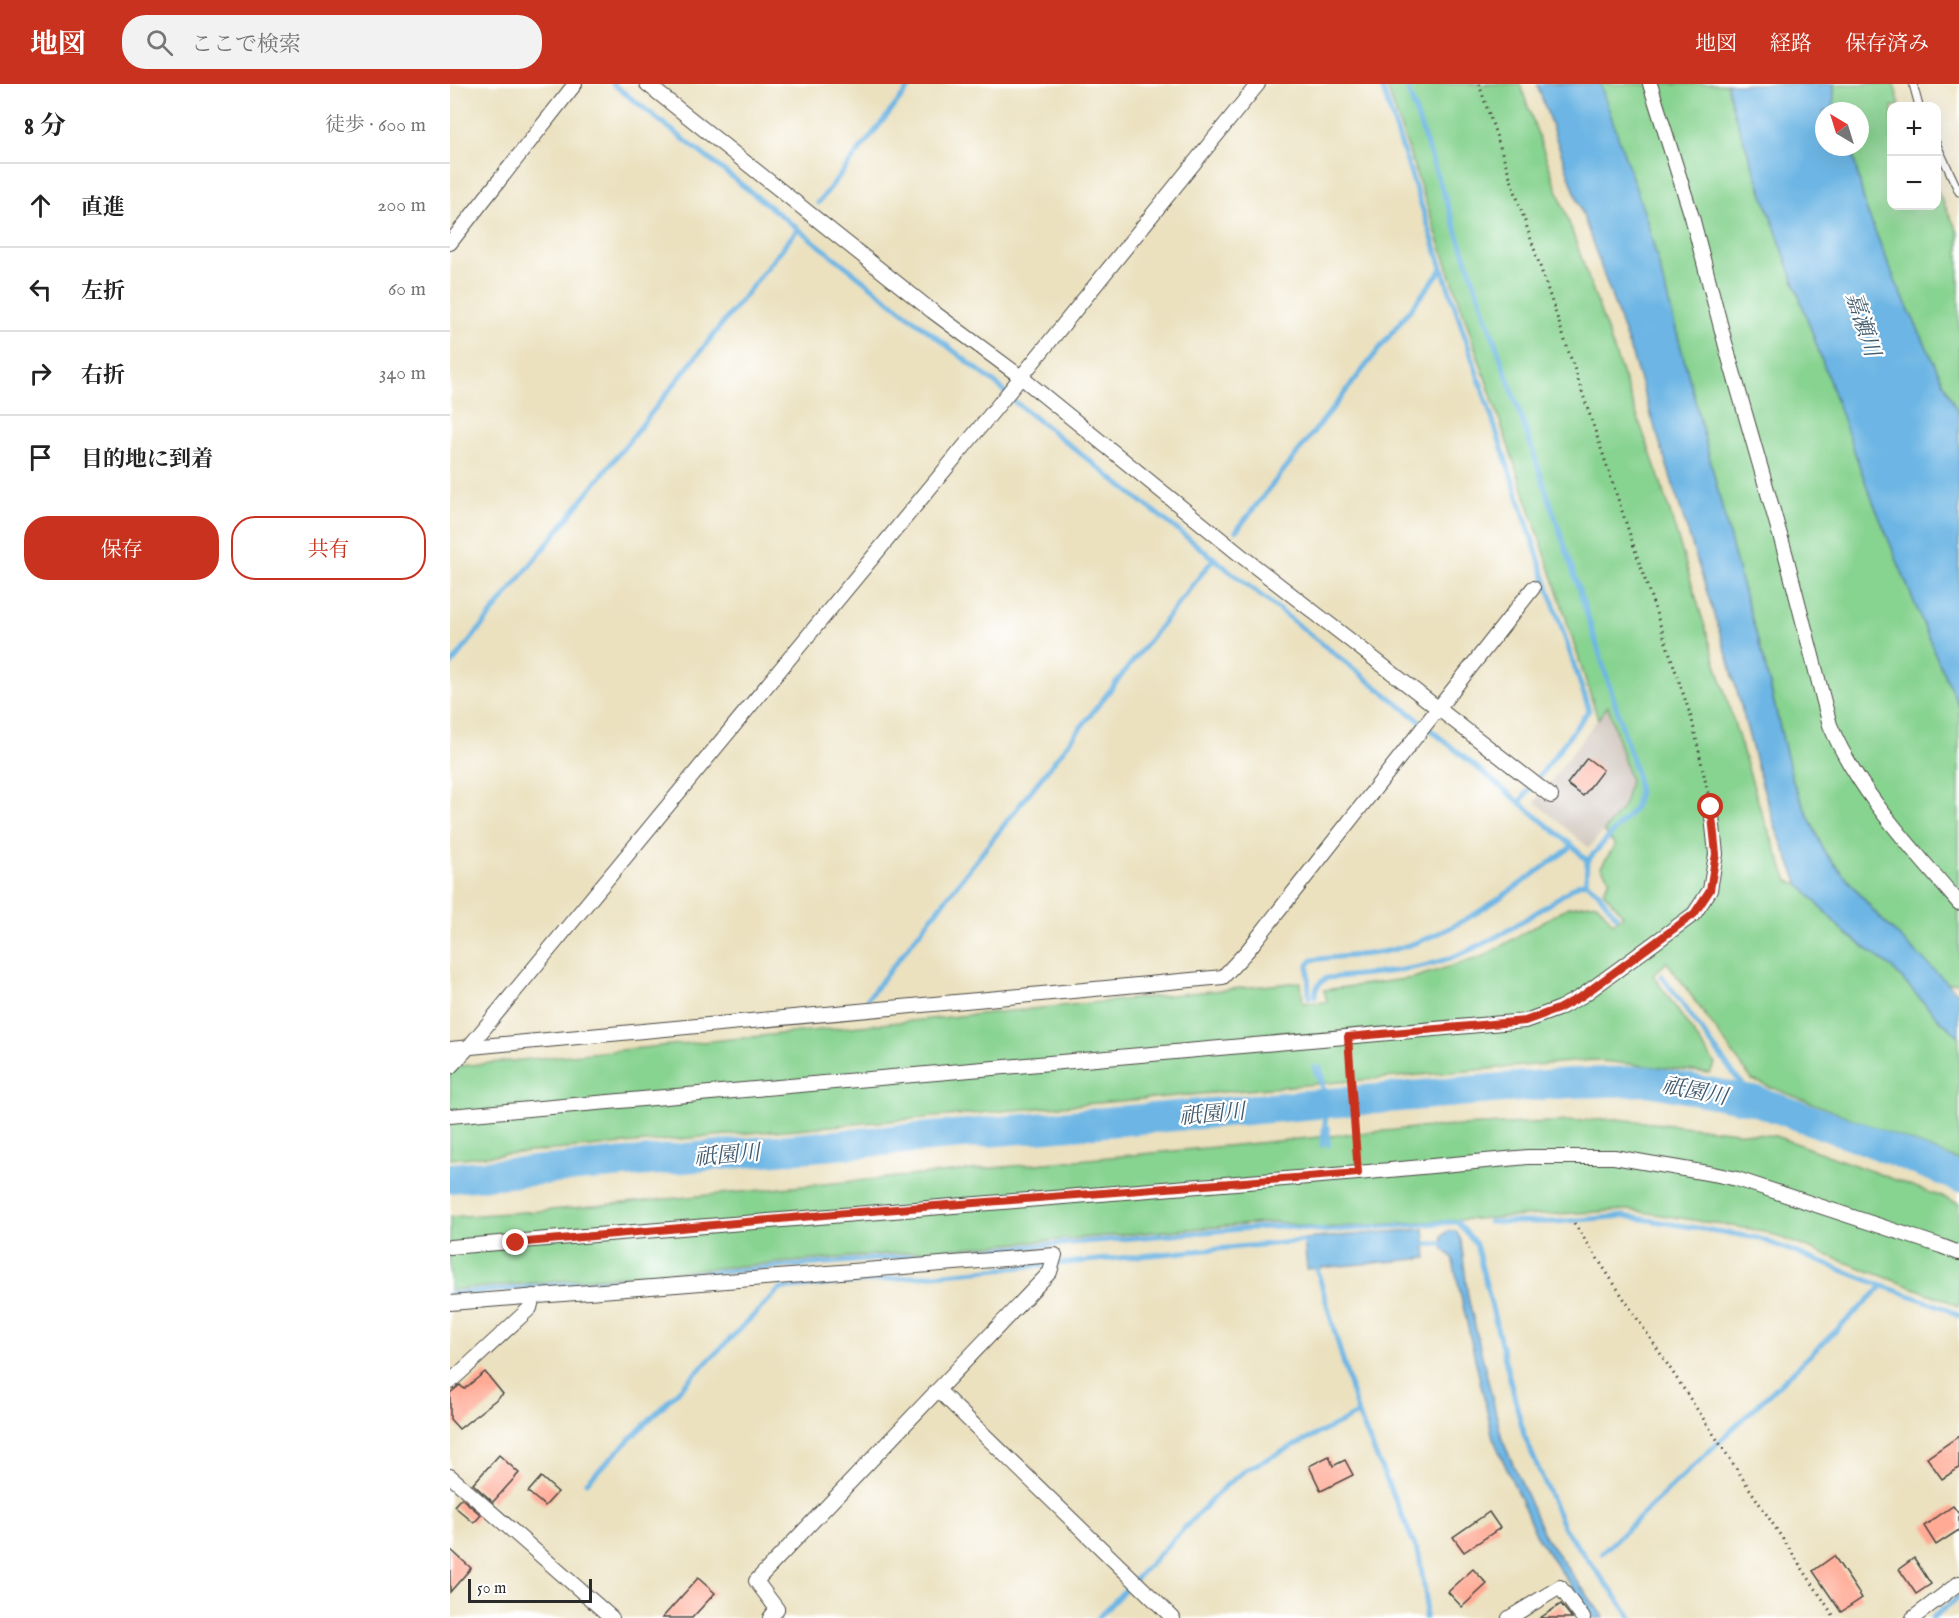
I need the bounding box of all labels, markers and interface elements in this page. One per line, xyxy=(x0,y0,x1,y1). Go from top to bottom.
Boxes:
search box xyxy=(122,15,542,69)
icon: search xyxy=(143,26,176,59)
text: 地図 xyxy=(30,28,86,63)
text: ここで検索 xyxy=(191,31,301,59)
text: 地図 xyxy=(1695,31,1737,58)
text: 経路 xyxy=(1770,31,1812,58)
text: 保存済み xyxy=(1845,31,1929,58)
north arrow xyxy=(1815,102,1869,156)
map controls xyxy=(1887,102,1941,210)
button: + xyxy=(1887,102,1941,156)
text: 8 分 xyxy=(24,110,66,143)
text: 徒歩 · 600 m xyxy=(325,113,426,138)
button: − xyxy=(1887,156,1941,210)
icon: ahead xyxy=(24,189,57,222)
text: 200 m xyxy=(377,193,426,218)
text: 直進 xyxy=(81,194,125,222)
icon: left xyxy=(24,273,57,306)
text: 60 m xyxy=(388,277,426,302)
text: 左折 xyxy=(81,278,125,306)
water label: 嘉瀬川 xyxy=(1839,289,1886,362)
icon: right xyxy=(24,357,57,390)
text: 340 m xyxy=(379,361,426,386)
text: 右折 xyxy=(81,362,125,390)
icon: arrive xyxy=(24,441,57,474)
text: 目的地に到着 xyxy=(81,446,213,474)
button: 保存 xyxy=(24,516,219,580)
button: 共有 xyxy=(231,516,426,580)
route start xyxy=(1697,793,1723,819)
water label: 祇園川 xyxy=(1660,1072,1732,1112)
water label: 祇園川 xyxy=(1178,1098,1248,1132)
water label: 祇園川 xyxy=(693,1139,763,1173)
route end xyxy=(502,1229,528,1255)
scale bar xyxy=(468,1576,592,1604)
text: 50 m xyxy=(477,1579,506,1599)

